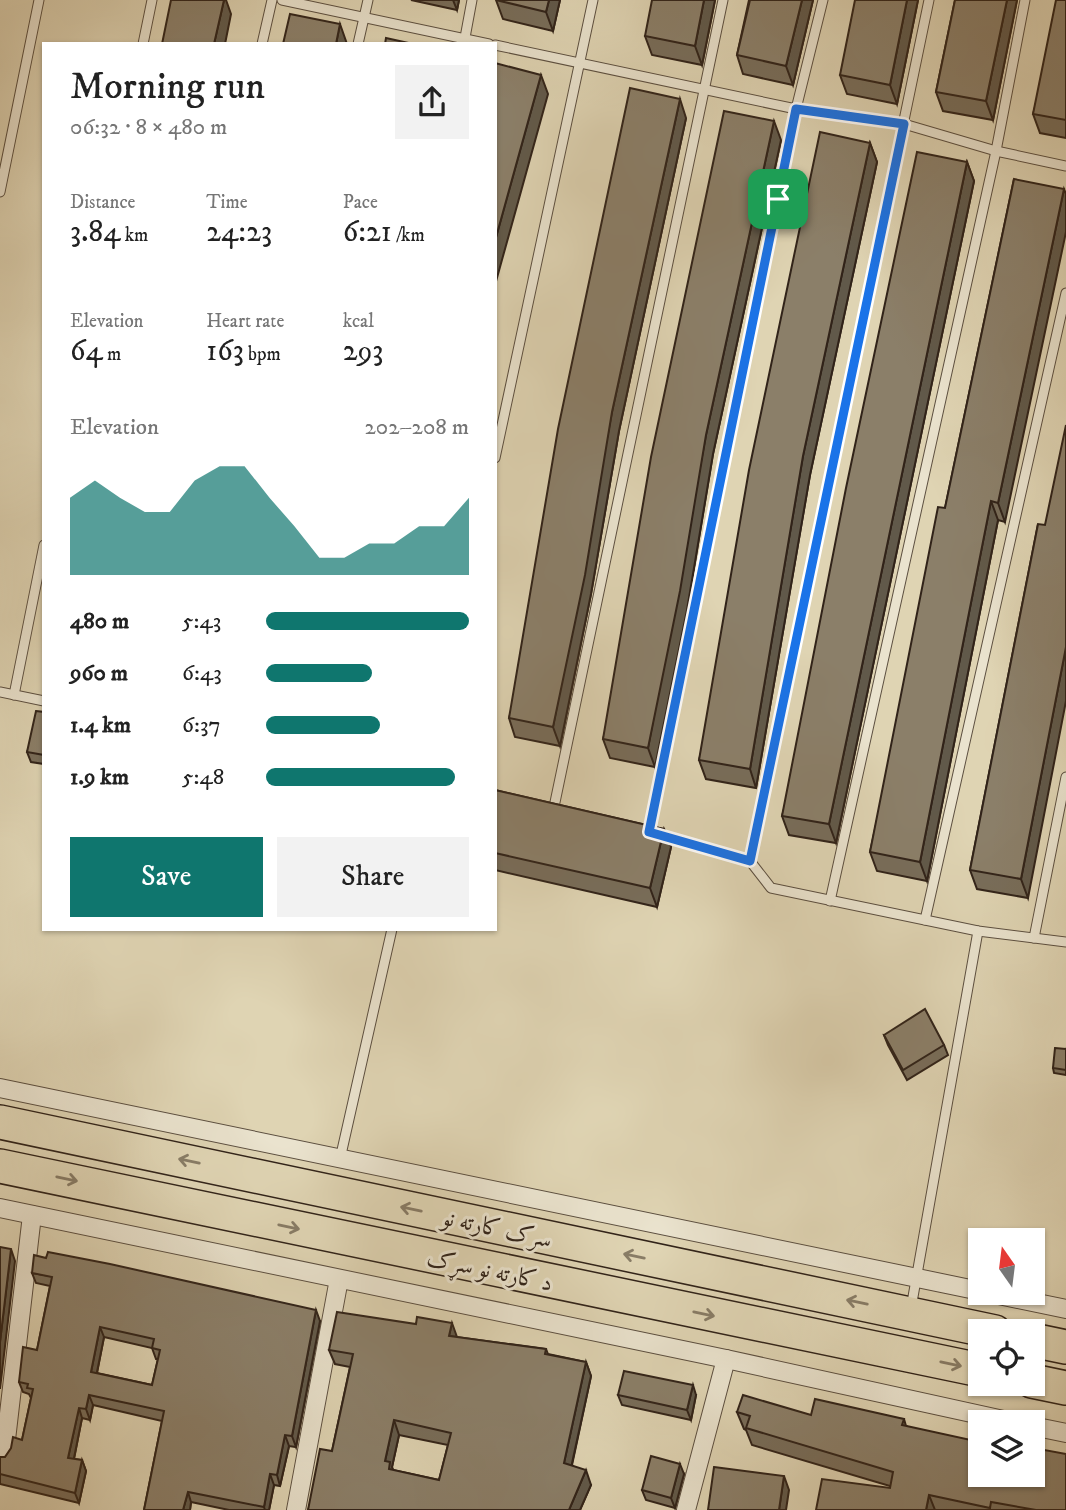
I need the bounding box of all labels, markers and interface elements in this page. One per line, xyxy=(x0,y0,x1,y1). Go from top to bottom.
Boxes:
text: Morning run xyxy=(70,63,265,111)
button: share xyxy=(395,65,469,139)
text: 06:32 · 8 × 480 m xyxy=(70,113,227,142)
pin xyxy=(748,169,808,229)
icon: arrive xyxy=(759,180,797,218)
text: Distance xyxy=(70,191,135,214)
text: Time xyxy=(206,191,248,214)
text: Pace xyxy=(343,191,378,214)
text: 3.84 xyxy=(70,214,121,251)
text: 24:23 xyxy=(206,214,272,251)
text: 6:21 xyxy=(343,214,392,251)
text: km xyxy=(121,224,148,247)
text: /km xyxy=(392,224,425,247)
text: Elevation xyxy=(70,310,144,333)
text: Heart rate xyxy=(206,310,284,333)
text: kcal xyxy=(343,310,374,333)
text: 64 xyxy=(70,333,103,370)
text: 163 xyxy=(206,333,244,370)
text: 293 xyxy=(343,333,384,370)
text: m xyxy=(103,343,121,366)
text: bpm xyxy=(244,343,281,366)
text: Elevation xyxy=(70,413,159,442)
text: 202–208 m xyxy=(365,413,469,442)
text: 480 m xyxy=(70,607,129,636)
text: 5:43 xyxy=(182,607,221,636)
text: 960 m xyxy=(70,659,128,688)
text: 6:43 xyxy=(182,659,222,688)
text: 1.4 km xyxy=(70,711,131,740)
text: 6:37 xyxy=(182,711,221,740)
text: 1.9 km xyxy=(70,763,129,792)
text: 5:48 xyxy=(182,763,224,792)
button: Save xyxy=(70,837,263,917)
button: Share xyxy=(277,837,469,917)
one-way arrow xyxy=(178,1154,201,1168)
one-way arrow xyxy=(55,1173,78,1187)
one-way arrow xyxy=(400,1202,423,1216)
street label: سرک کارته نو xyxy=(437,1202,555,1255)
one-way arrow xyxy=(277,1221,300,1235)
north arrow xyxy=(968,1228,1045,1306)
map controls xyxy=(968,1228,1045,1487)
street label: د کارته نو سړک xyxy=(424,1243,555,1302)
one-way arrow xyxy=(623,1249,646,1262)
one-way arrow xyxy=(846,1294,869,1308)
one-way arrow xyxy=(692,1307,715,1321)
button: locate xyxy=(968,1319,1045,1396)
one-way arrow xyxy=(939,1358,962,1372)
button: layers xyxy=(968,1410,1045,1487)

